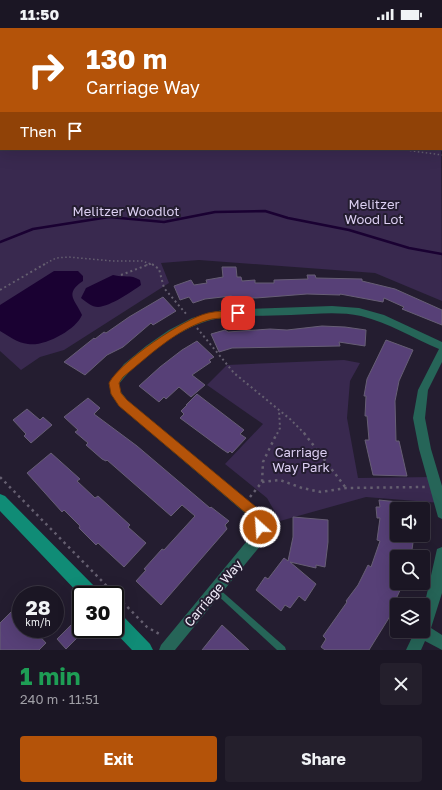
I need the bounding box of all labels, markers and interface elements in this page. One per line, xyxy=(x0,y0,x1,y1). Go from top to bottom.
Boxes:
text: 11:50 xyxy=(20,5,59,23)
text: 130 m xyxy=(86,42,167,75)
icon: right xyxy=(20,44,72,96)
text: Carriage Way xyxy=(86,76,200,98)
icon: arrive xyxy=(64,120,86,142)
text: Then xyxy=(20,122,56,140)
park label: Melitzer Wood Lot xyxy=(344,196,404,227)
park label: Melitzer Woodlot xyxy=(73,203,179,219)
pin xyxy=(221,296,255,330)
icon: arrive xyxy=(227,302,249,324)
park label: Carriage Way Park xyxy=(272,444,331,475)
map controls xyxy=(390,502,430,638)
button: sound xyxy=(390,502,430,542)
position arrow xyxy=(239,506,281,548)
button: search xyxy=(390,550,430,590)
street label: Carriage Way xyxy=(180,556,246,630)
speed limit sign: 30 xyxy=(72,586,124,638)
text: 28 xyxy=(25,595,50,619)
button: layers xyxy=(390,598,430,638)
text: km/h xyxy=(25,616,51,628)
text: 1 min xyxy=(20,661,80,690)
button: close xyxy=(380,663,422,705)
text: 240 m · 11:51 xyxy=(20,691,99,707)
button: Exit xyxy=(20,736,217,782)
button: Share xyxy=(225,736,422,782)

